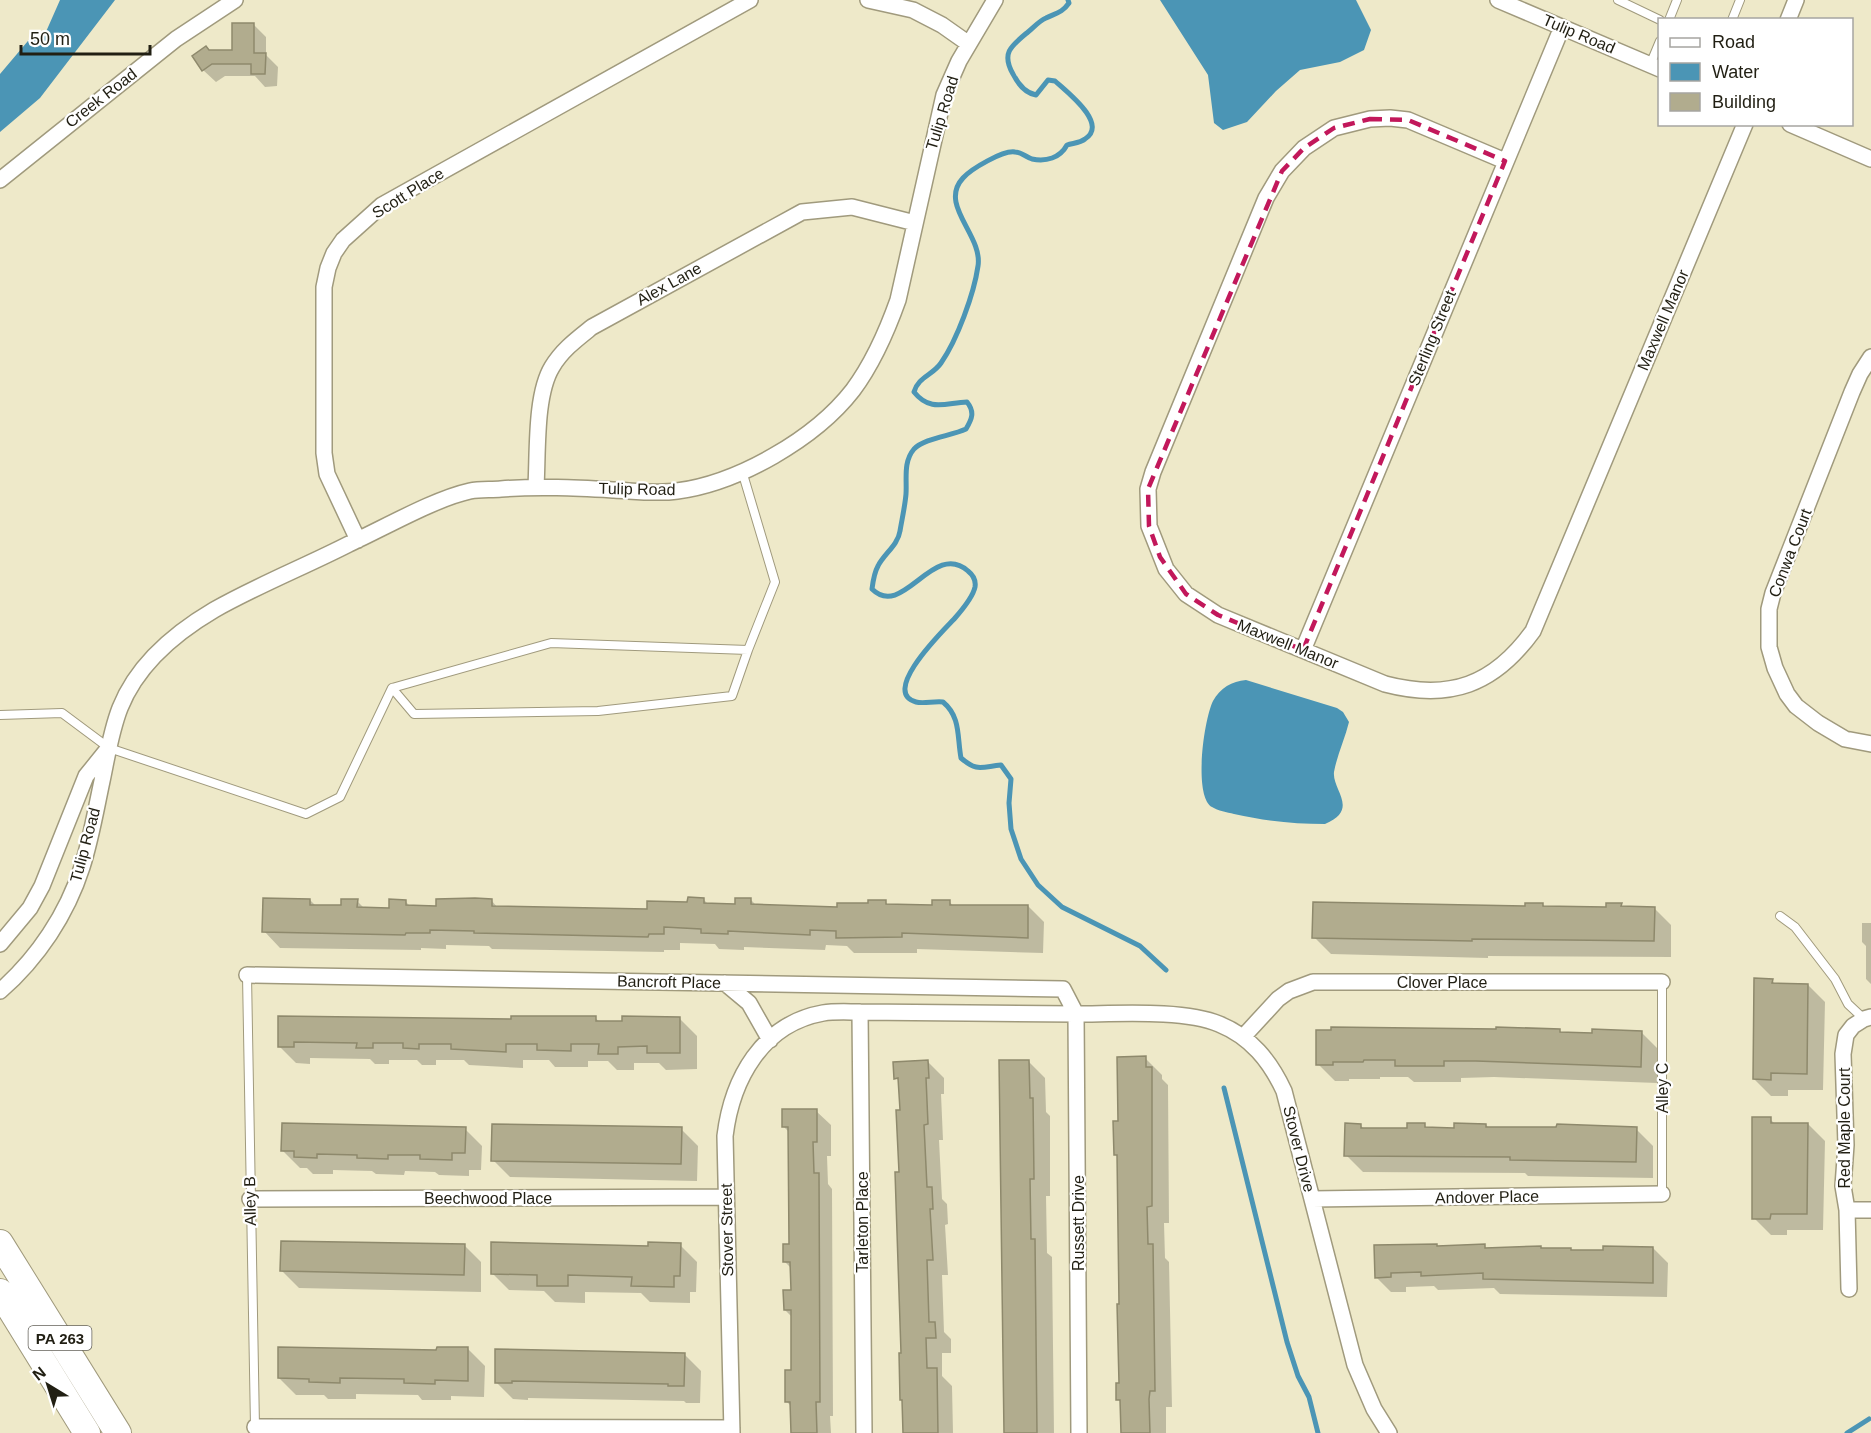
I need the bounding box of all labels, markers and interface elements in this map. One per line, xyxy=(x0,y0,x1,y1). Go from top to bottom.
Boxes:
street label: Tulip Road xyxy=(1540,11,1618,57)
scale bar xyxy=(21,18,150,56)
legend xyxy=(1658,18,1853,126)
text: 50 m xyxy=(30,29,70,49)
text: Road xyxy=(1712,32,1755,52)
text: Water xyxy=(1712,62,1759,82)
street label: Creek Road xyxy=(62,65,140,131)
street label: Tulip Road xyxy=(923,74,961,152)
text: Building xyxy=(1712,92,1776,112)
street label: Scott Place xyxy=(369,164,447,222)
street label: Alex Lane xyxy=(634,259,704,309)
street label: Maxwell Manor xyxy=(1634,267,1692,373)
street label: Sterling Street xyxy=(1405,287,1459,388)
street label: Tulip Road xyxy=(598,480,676,498)
street label: Conwa Court xyxy=(1765,506,1815,600)
street label: Maxwell Manor xyxy=(1235,616,1342,672)
street label: Tulip Road xyxy=(67,806,103,884)
street label: Bancroft Place xyxy=(617,973,721,991)
street label: Clover Place xyxy=(1397,974,1487,991)
street label: Alley C xyxy=(1654,1063,1671,1113)
street label: Red Maple Court xyxy=(1836,1067,1853,1188)
street label: Stover Drive xyxy=(1280,1104,1318,1194)
street label: Tarleton Place xyxy=(854,1171,871,1273)
street label: Russett Drive xyxy=(1070,1175,1087,1271)
street label: Alley B xyxy=(241,1176,259,1226)
street label: Stover Street xyxy=(718,1183,736,1277)
street label: Andover Place xyxy=(1435,1188,1539,1206)
street label: Beechwood Place xyxy=(424,1190,552,1207)
road number: PA 263 xyxy=(28,1326,92,1350)
north arrow xyxy=(18,1355,78,1415)
text: N xyxy=(29,1363,49,1384)

